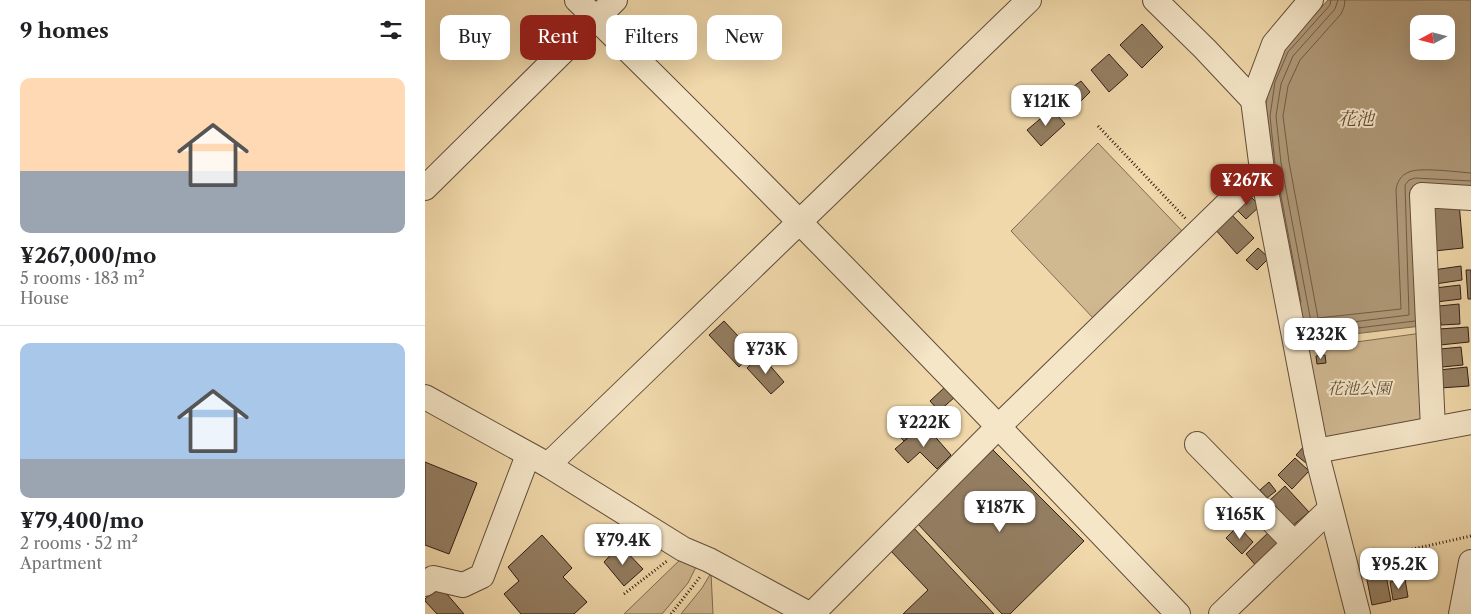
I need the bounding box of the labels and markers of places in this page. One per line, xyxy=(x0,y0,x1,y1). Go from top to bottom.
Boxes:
pin: ¥121K xyxy=(1011,84,1081,127)
pin: ¥267K xyxy=(1212,164,1282,206)
pin: ¥232K xyxy=(1286,318,1356,360)
pin: ¥73K xyxy=(736,332,796,375)
pin: ¥222K xyxy=(889,406,959,448)
pin: ¥187K xyxy=(965,490,1035,533)
pin: ¥165K xyxy=(1205,498,1275,540)
pin: ¥79.4K xyxy=(582,524,664,566)
pin: ¥95.2K xyxy=(1358,548,1440,590)

